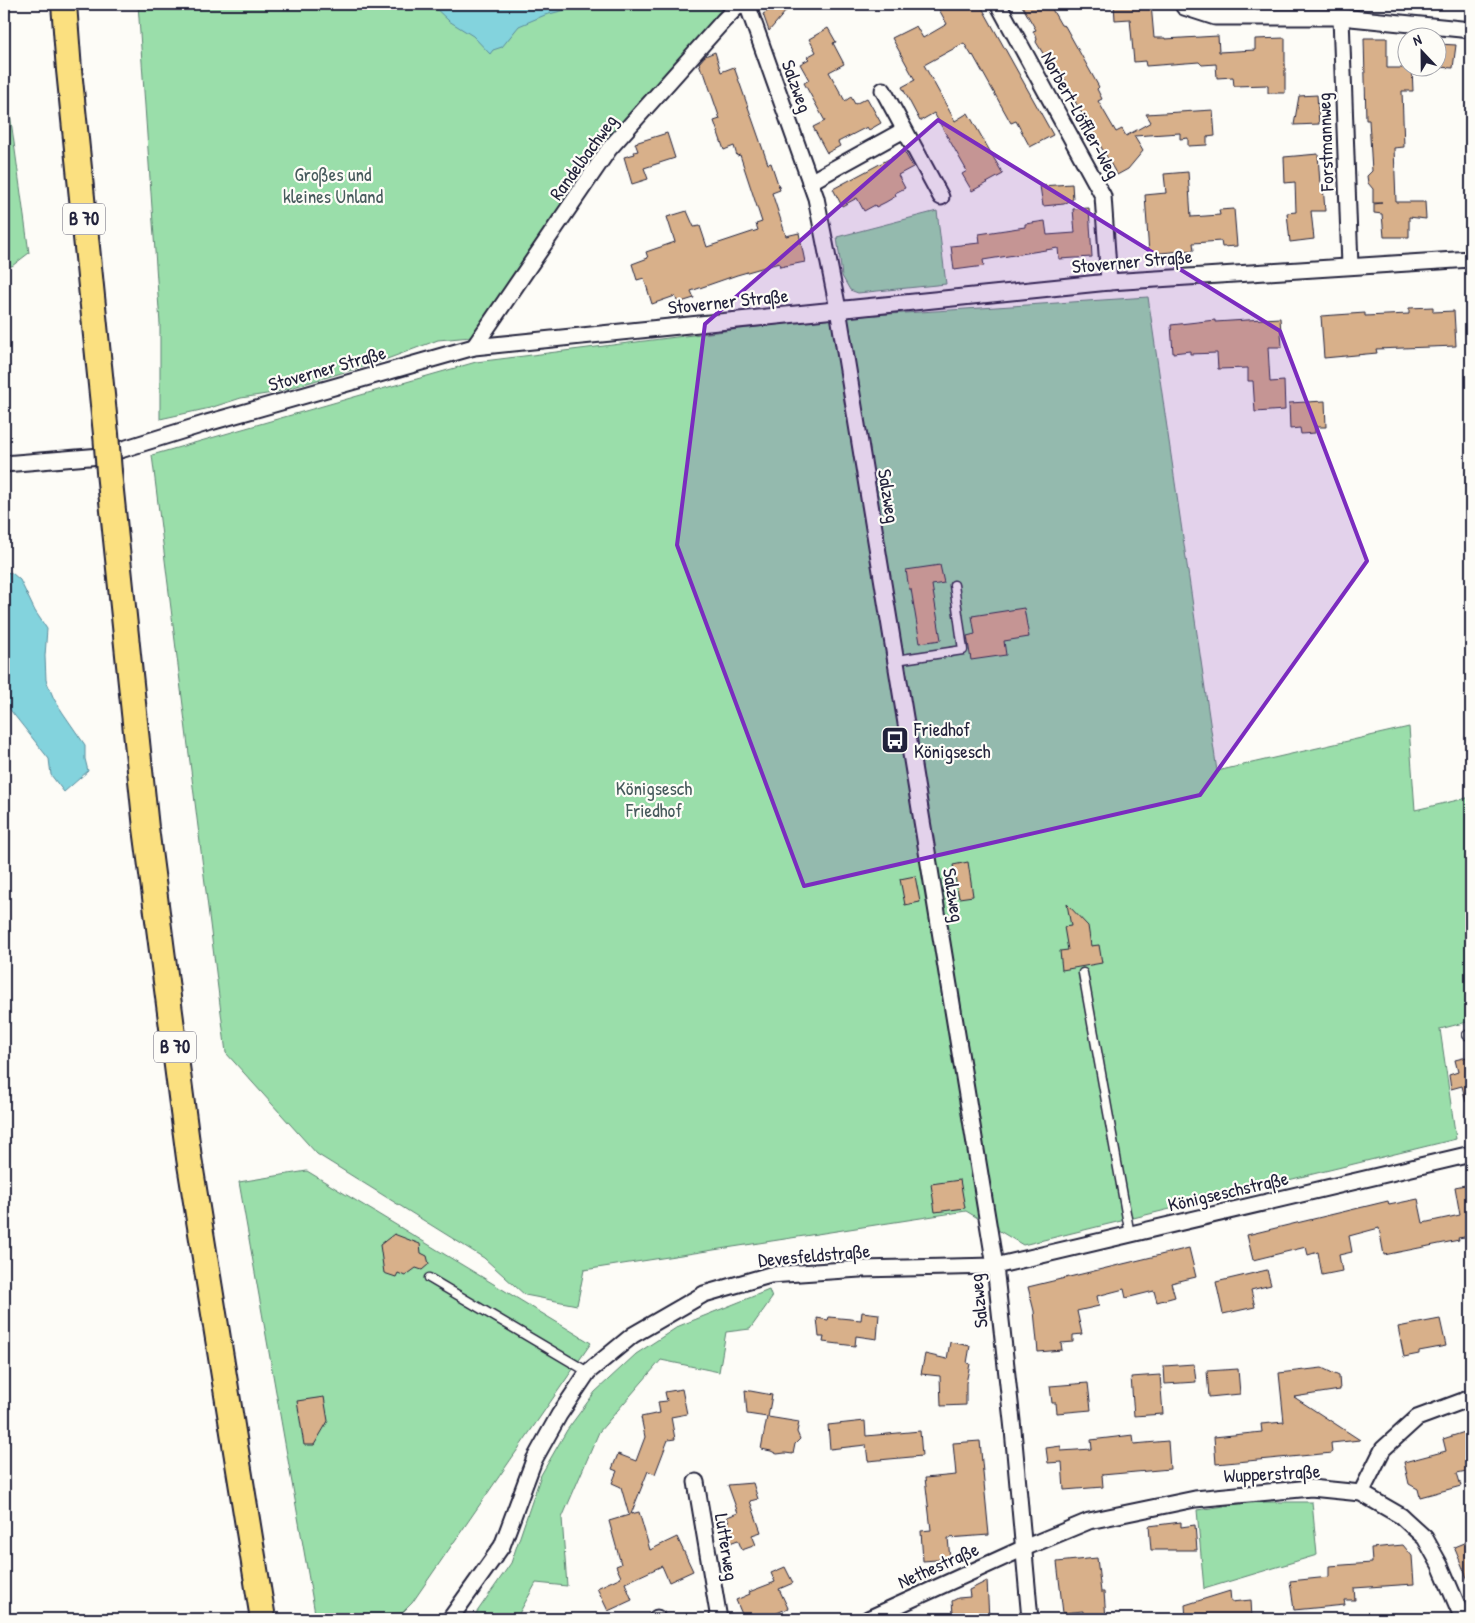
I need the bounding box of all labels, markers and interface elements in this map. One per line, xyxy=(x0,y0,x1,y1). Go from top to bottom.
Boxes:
north arrow xyxy=(1398,28,1448,78)
text: N xyxy=(1410,29,1424,50)
street label: Norbert-Löffler-Weg xyxy=(1035,47,1127,183)
street label: Salzweg xyxy=(776,56,818,116)
street label: Forstmannweg xyxy=(1310,92,1340,193)
street label: Randelbachweg xyxy=(543,109,623,205)
park label: Großes und kleines Unland xyxy=(283,161,384,209)
road number: B 70 xyxy=(63,203,105,234)
street label: Stoverner Straße xyxy=(1071,243,1194,279)
street label: Stoverner Straße xyxy=(667,282,790,320)
street label: Stoverner Straße xyxy=(265,339,389,397)
street label: Salzweg xyxy=(872,467,906,525)
place label: Friedhof Königsesch xyxy=(913,716,990,764)
bus stop icon: Friedhof Königsesch xyxy=(880,725,910,755)
park label: Königsesch Friedhof xyxy=(616,775,692,823)
street label: Salzweg xyxy=(937,866,971,924)
road number: B 70 xyxy=(154,1032,196,1062)
street label: Königseschstraße xyxy=(1165,1164,1291,1217)
street label: Devesfeldstraße xyxy=(757,1237,871,1273)
street label: Salzweg xyxy=(962,1273,994,1329)
street label: Wupperstraße xyxy=(1223,1457,1321,1489)
street label: Lutterweg xyxy=(709,1512,745,1582)
street label: Nethestraße xyxy=(893,1535,983,1594)

